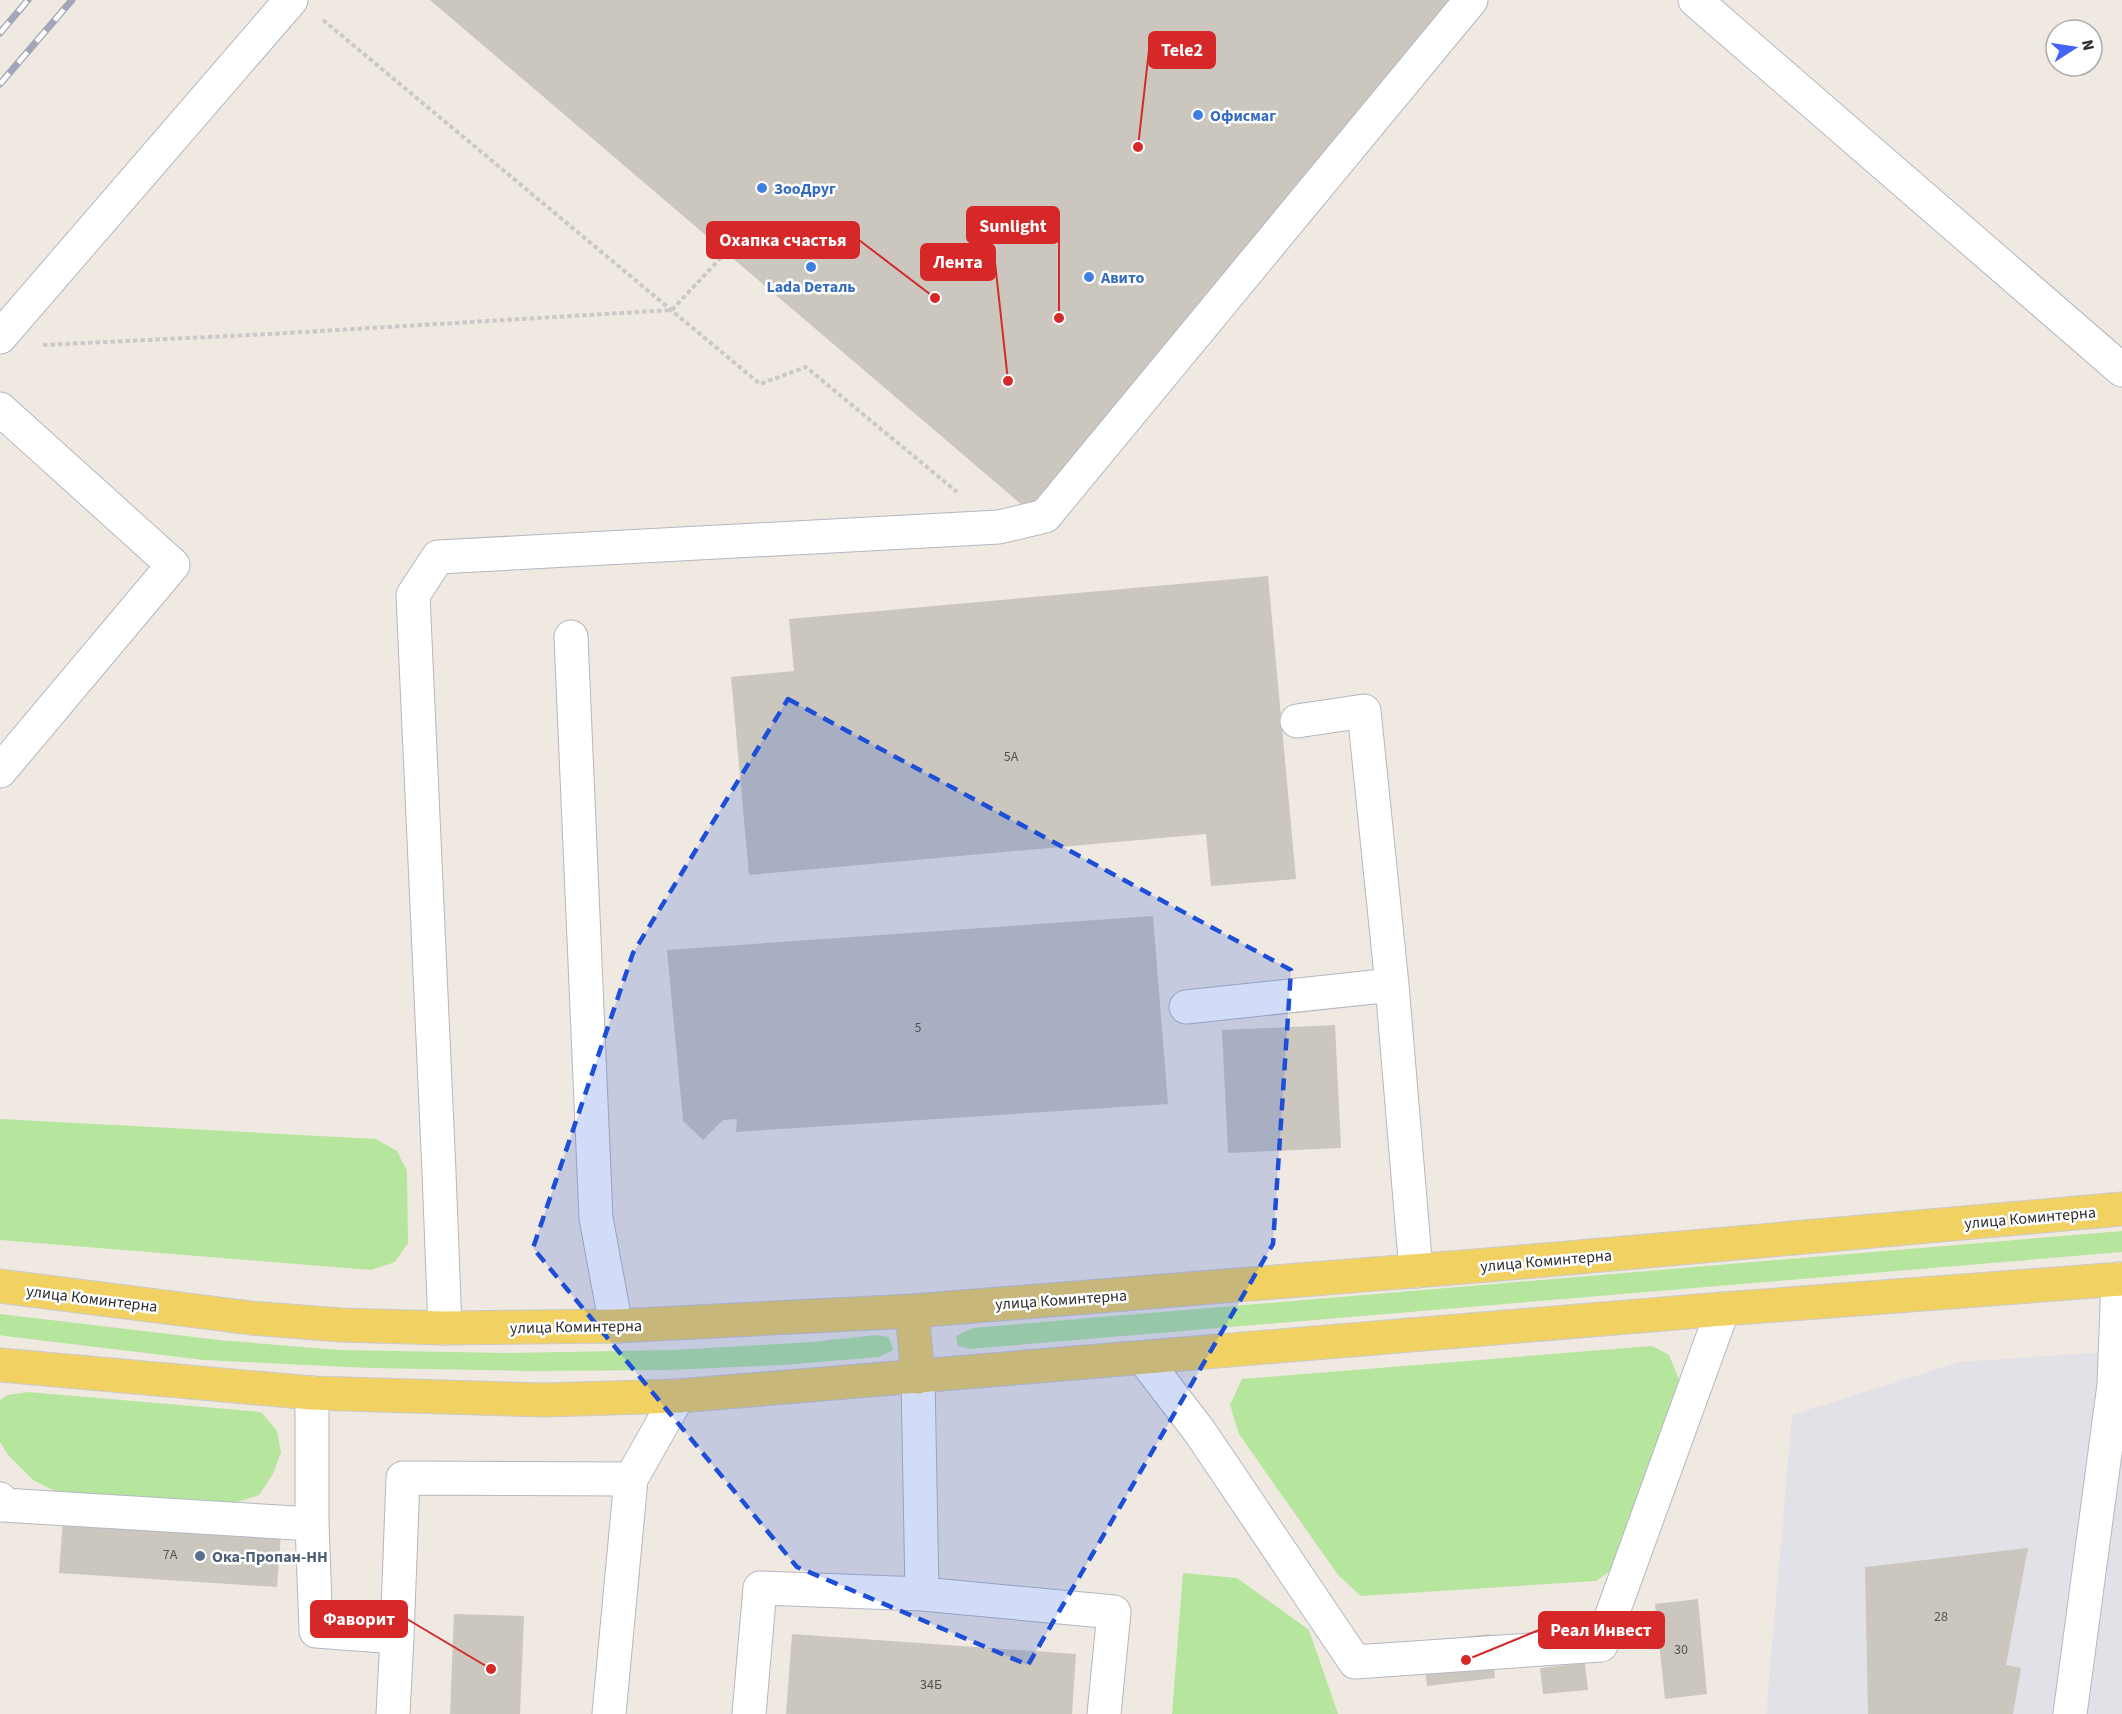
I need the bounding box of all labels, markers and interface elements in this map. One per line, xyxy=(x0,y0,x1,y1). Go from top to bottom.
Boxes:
north arrow xyxy=(2044,18,2104,78)
callout: Tele2 xyxy=(1149,32,1215,68)
text: Tele2 xyxy=(1161,38,1203,63)
text: N xyxy=(2076,38,2100,53)
place label: Офисмаг xyxy=(1210,105,1276,127)
marker: Офисмаг xyxy=(1191,108,1205,122)
place label: ЗооДруг xyxy=(774,178,836,200)
marker: ЗооДруг xyxy=(755,181,769,195)
callout: Sunlight xyxy=(967,207,1059,243)
text: Sunlight xyxy=(979,214,1047,239)
callout: Охапка счастья xyxy=(707,222,859,258)
text: Охапка счастья xyxy=(719,228,847,253)
callout: Лента xyxy=(921,244,995,280)
text: Лента xyxy=(932,250,983,275)
marker: Lada Dеталь xyxy=(804,260,818,274)
place label: Авито xyxy=(1100,267,1145,289)
marker: Авито xyxy=(1082,270,1096,284)
place label: Lada Dеталь xyxy=(766,276,856,298)
house number: 5А xyxy=(1004,747,1019,767)
house number: 5 xyxy=(915,1018,922,1038)
street label: улица Коминтерна xyxy=(1963,1201,2097,1235)
street label: улица Коминтерна xyxy=(1479,1244,1613,1278)
street label: улица Коминтерна xyxy=(25,1280,159,1318)
street label: улица Коминтерна xyxy=(994,1284,1128,1316)
street label: улица Коминтерна xyxy=(510,1315,642,1339)
house number: 7А xyxy=(163,1545,178,1565)
place label: Ока-Пропан-НН xyxy=(212,1546,328,1568)
marker: Ока-Пропан-НН xyxy=(193,1549,207,1563)
callout: Фаворит xyxy=(311,1601,407,1637)
text: Фаворит xyxy=(323,1607,395,1632)
house number: 28 xyxy=(1934,1607,1948,1627)
callout: Реал Инвест xyxy=(1539,1612,1664,1648)
text: Реал Инвест xyxy=(1550,1618,1652,1643)
house number: 30 xyxy=(1674,1640,1688,1660)
house number: 34Б xyxy=(920,1675,942,1695)

